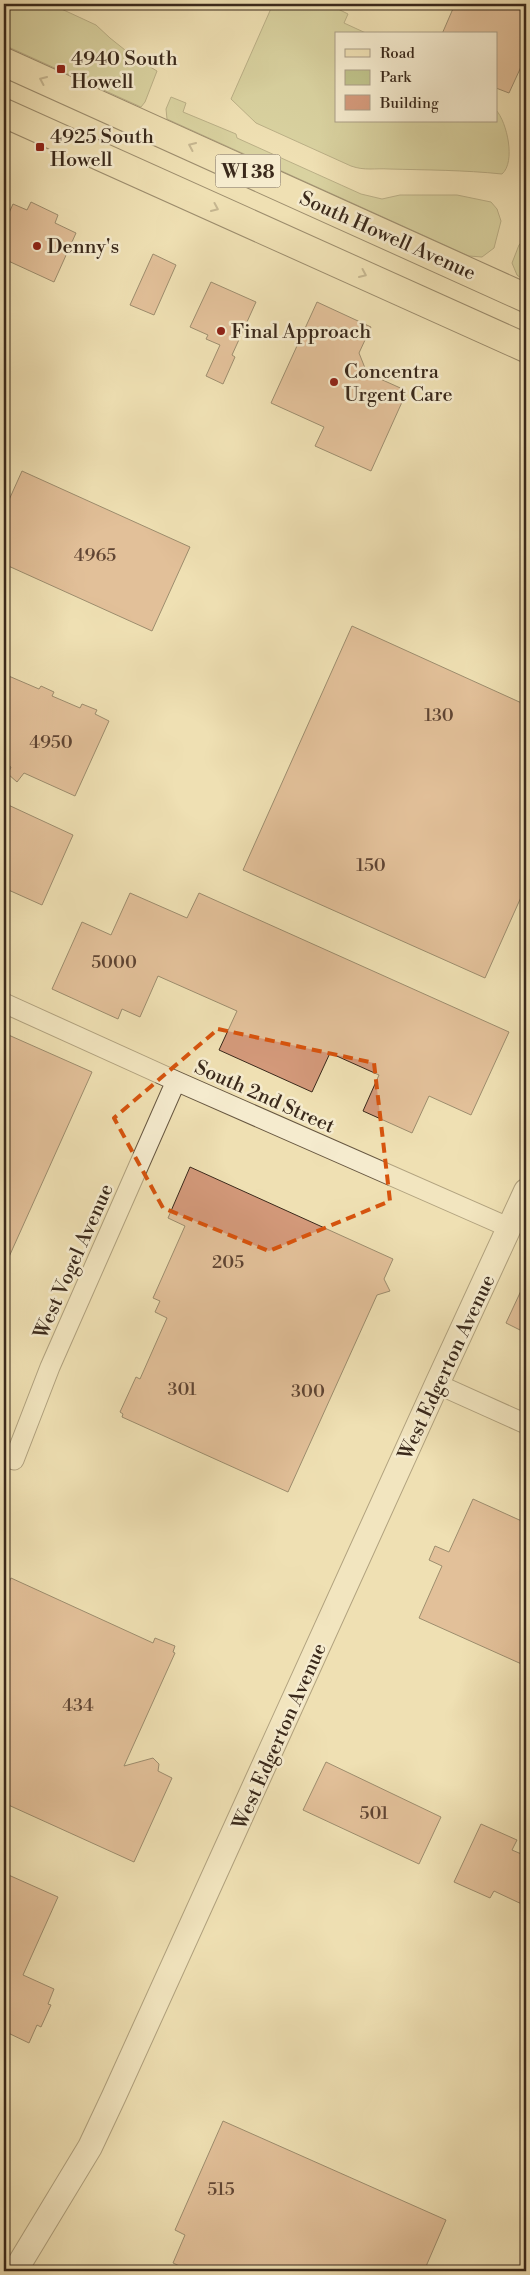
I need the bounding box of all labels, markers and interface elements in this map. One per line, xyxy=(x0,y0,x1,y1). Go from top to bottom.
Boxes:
legend xyxy=(335,32,498,122)
text: Road xyxy=(380,44,415,63)
place label: 4940 South Howell xyxy=(71,47,178,95)
marker: 4940 South Howell xyxy=(55,63,67,75)
text: Park xyxy=(380,68,412,87)
one-way arrow xyxy=(39,75,48,86)
text: Building xyxy=(379,94,439,113)
place label: 4925 South Howell xyxy=(50,125,154,173)
marker: 4925 South Howell xyxy=(34,141,46,153)
one-way arrow xyxy=(188,142,197,152)
road number: WI 38 xyxy=(216,154,280,188)
street label: South Howell Avenue xyxy=(295,186,479,286)
one-way arrow xyxy=(210,201,219,212)
place label: Denny's xyxy=(47,235,119,260)
marker: Denny's xyxy=(31,240,43,252)
one-way arrow xyxy=(358,268,367,279)
place label: Final Approach xyxy=(231,320,371,345)
marker: Final Approach xyxy=(215,325,227,337)
place label: Concentra Urgent Care xyxy=(344,360,453,408)
marker: Concentra Urgent Care xyxy=(328,376,340,388)
house number: 4965 xyxy=(74,544,116,567)
house number: 130 xyxy=(424,704,454,727)
house number: 4950 xyxy=(29,731,73,754)
house number: 150 xyxy=(356,854,386,877)
house number: 5000 xyxy=(91,951,137,974)
street label: South 2nd Street xyxy=(191,1055,338,1139)
street label: West Vogel Avenue xyxy=(29,1180,120,1344)
house number: 205 xyxy=(212,1251,244,1274)
street label: West Edgerton Avenue xyxy=(393,1271,501,1465)
house number: 301 xyxy=(167,1378,197,1401)
house number: 300 xyxy=(291,1380,325,1403)
street label: West Edgerton Avenue xyxy=(228,1639,333,1835)
house number: 434 xyxy=(62,1694,94,1717)
house number: 501 xyxy=(359,1802,389,1825)
house number: 515 xyxy=(207,2178,235,2201)

